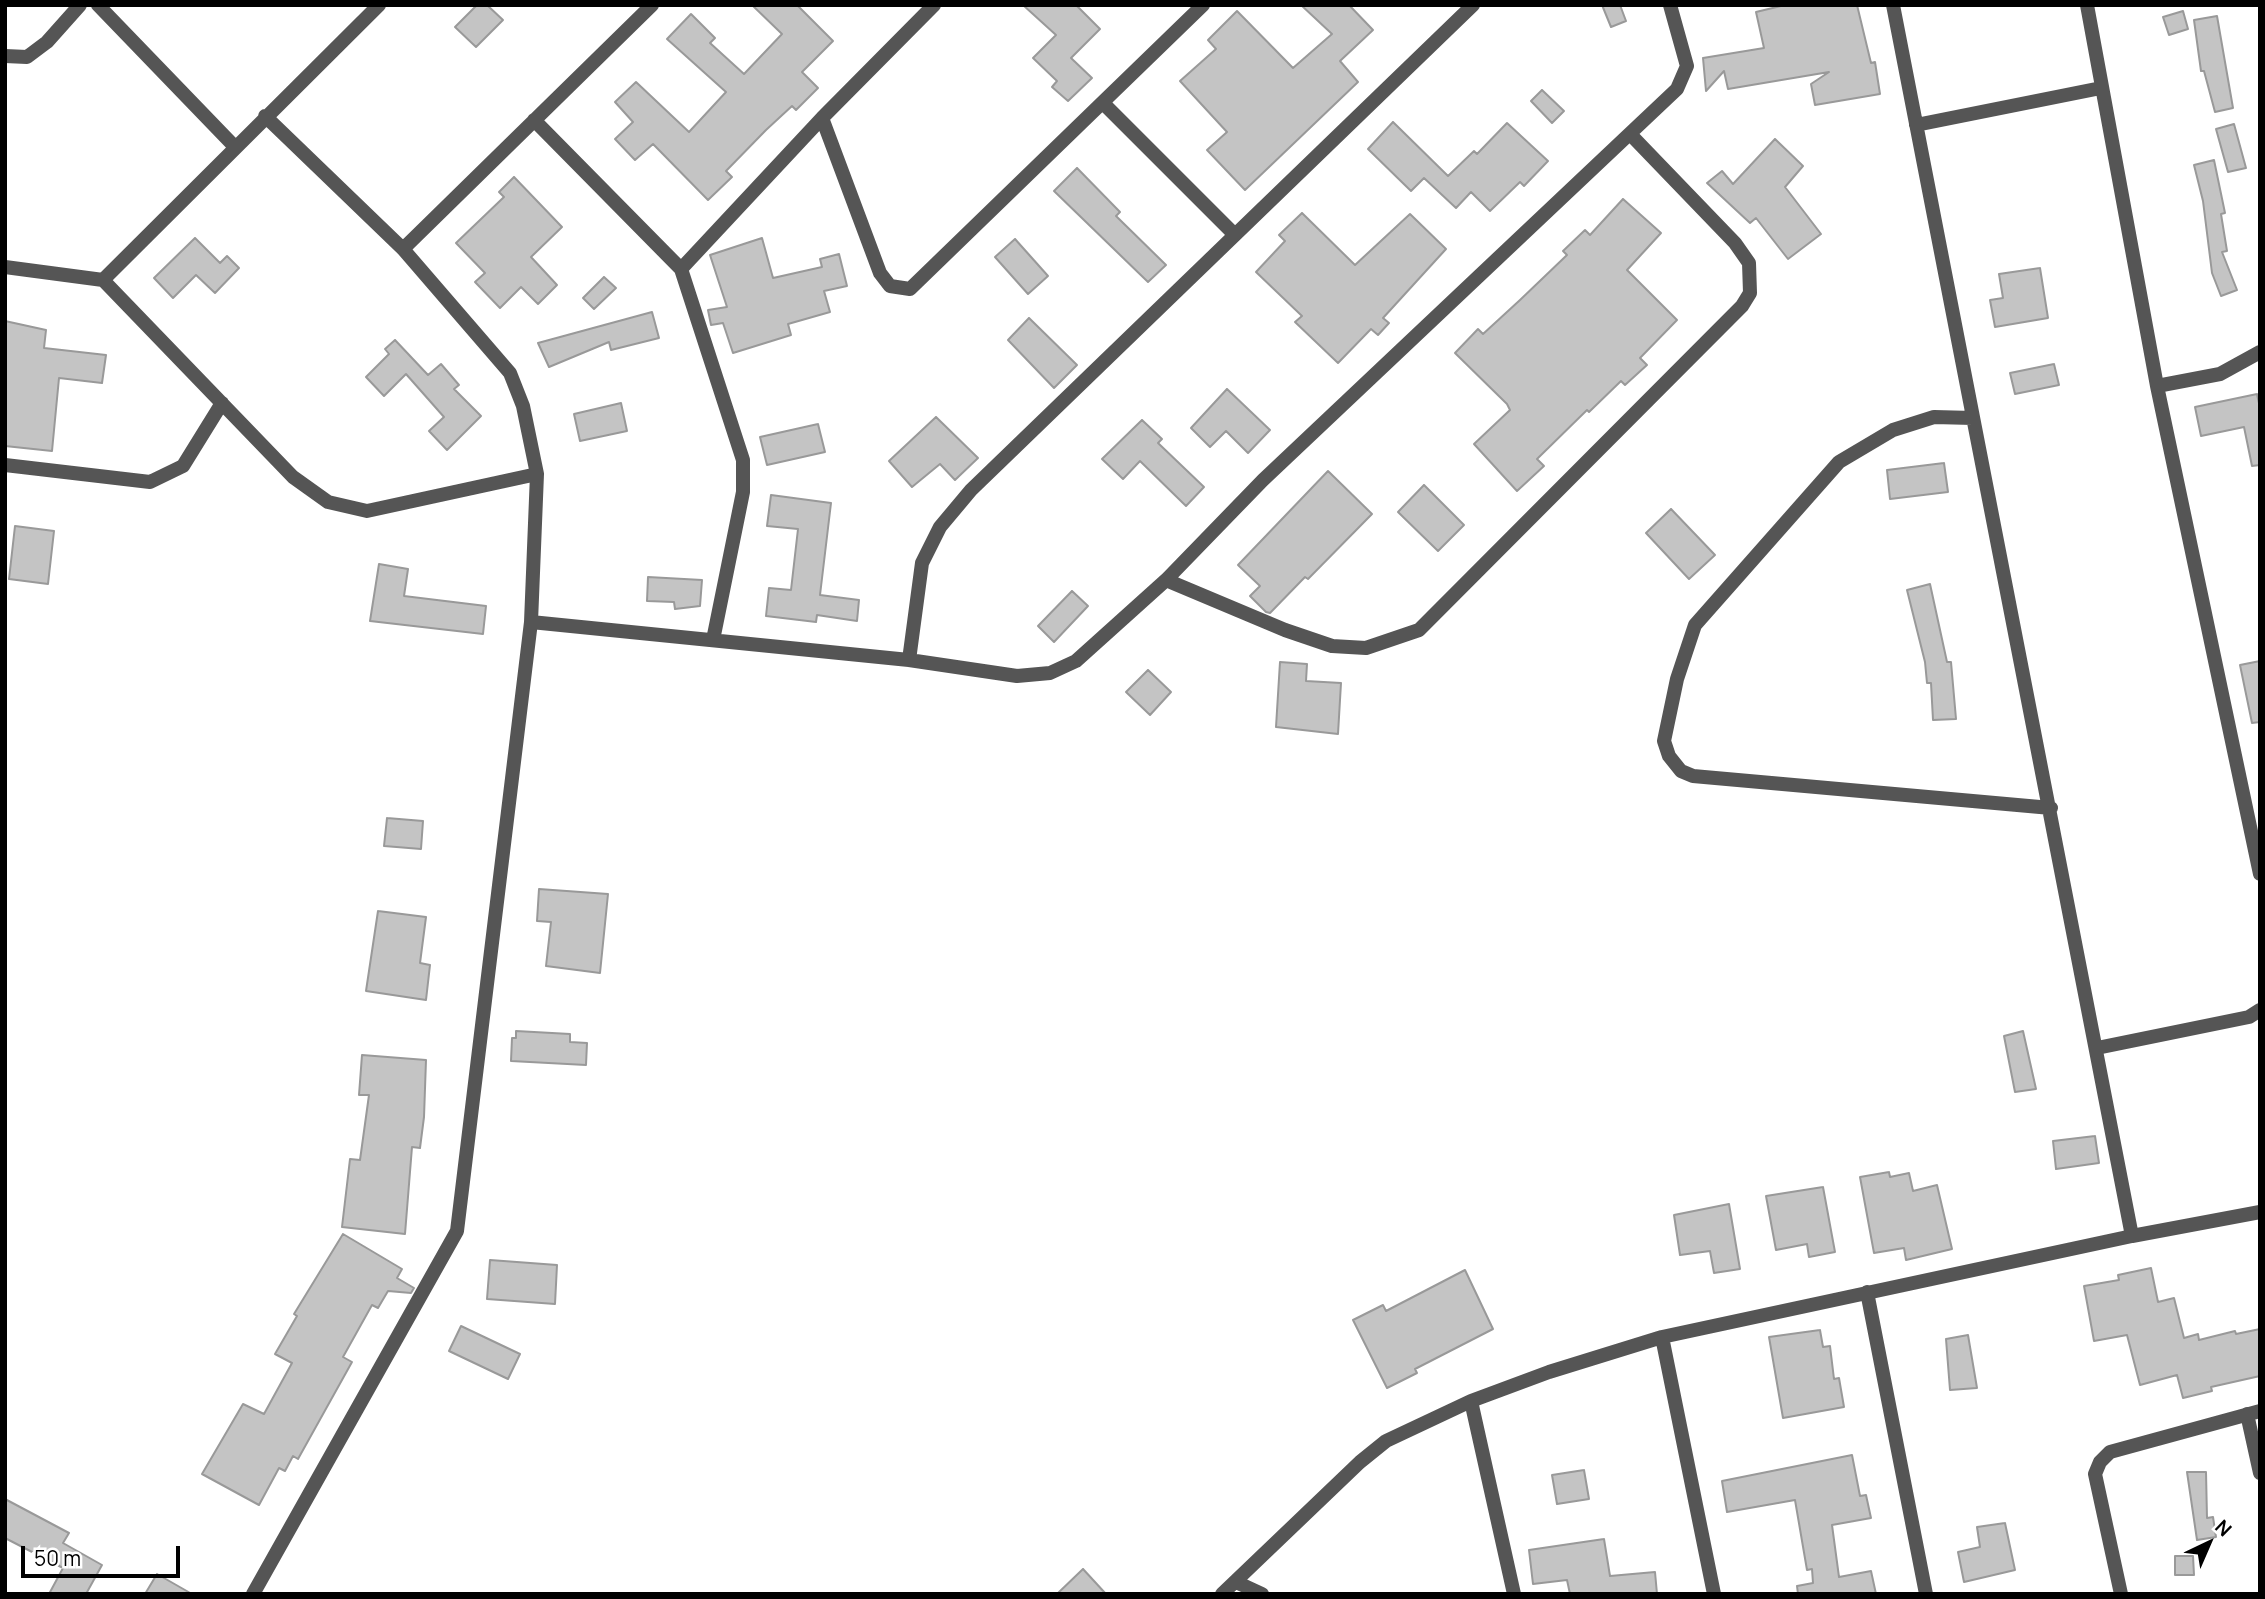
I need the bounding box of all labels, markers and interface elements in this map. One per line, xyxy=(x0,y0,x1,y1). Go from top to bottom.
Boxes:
north arrow xyxy=(2174,1508,2244,1578)
text: N xyxy=(2210,1514,2238,1542)
scale bar xyxy=(24,1532,184,1576)
text: 50 m xyxy=(34,1544,81,1572)

